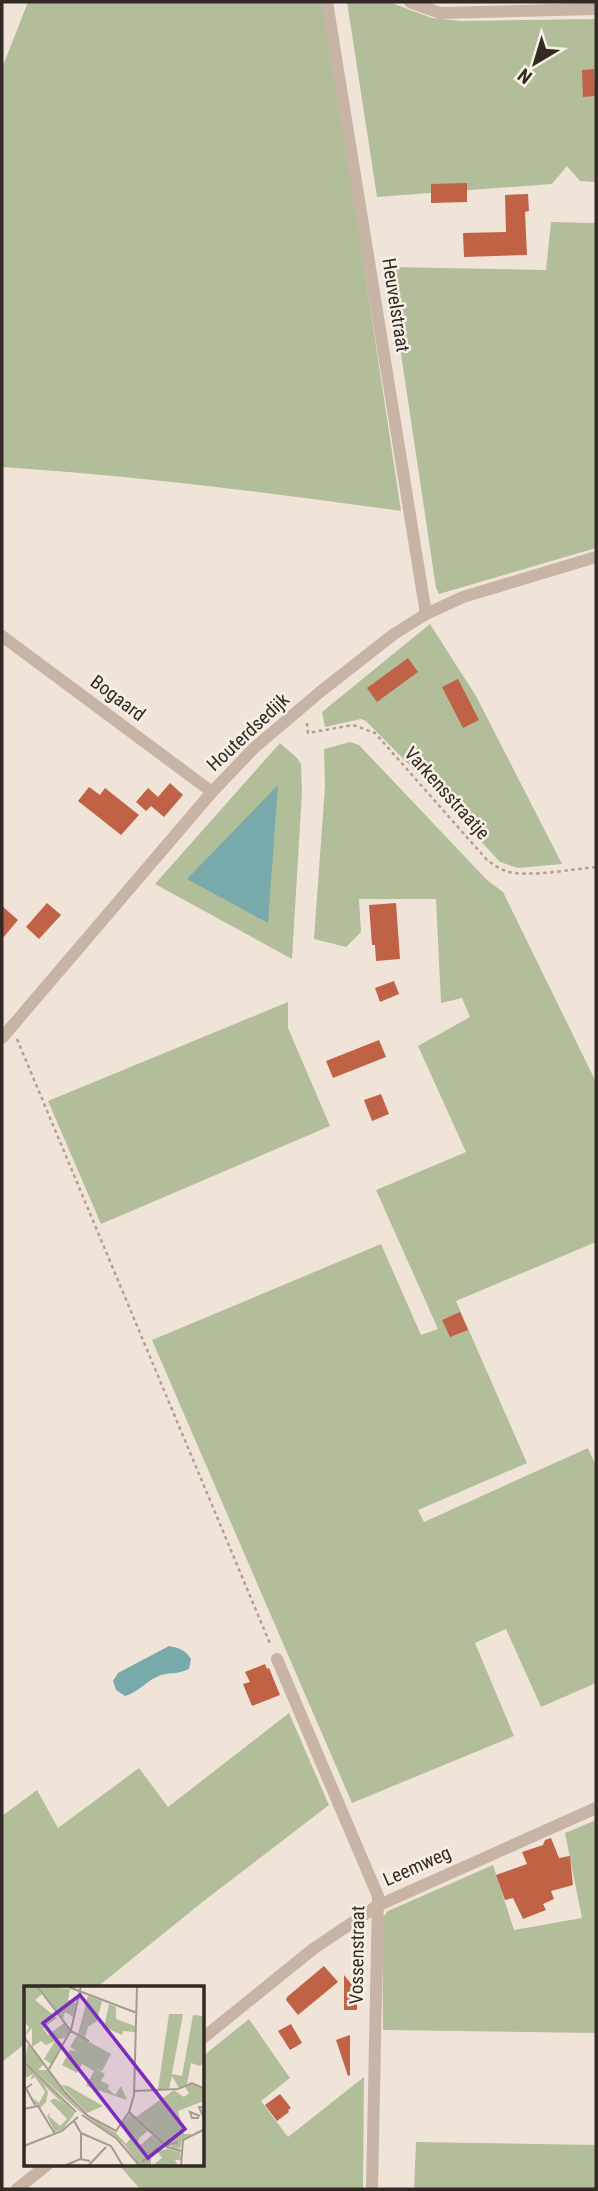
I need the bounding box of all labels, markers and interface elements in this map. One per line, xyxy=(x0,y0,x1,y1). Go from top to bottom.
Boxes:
north arrow xyxy=(500,28,570,98)
text: N xyxy=(513,63,537,89)
street label: Heuvelstraat xyxy=(377,256,415,354)
street label: Bogaard xyxy=(86,670,150,726)
street label: Houterdsedijk xyxy=(202,688,294,776)
street label: Varkensstraatje xyxy=(399,742,495,844)
street label: Leemweg xyxy=(380,1841,454,1891)
street label: Vossenstraat xyxy=(345,1905,369,2005)
inset map xyxy=(24,1986,205,2166)

